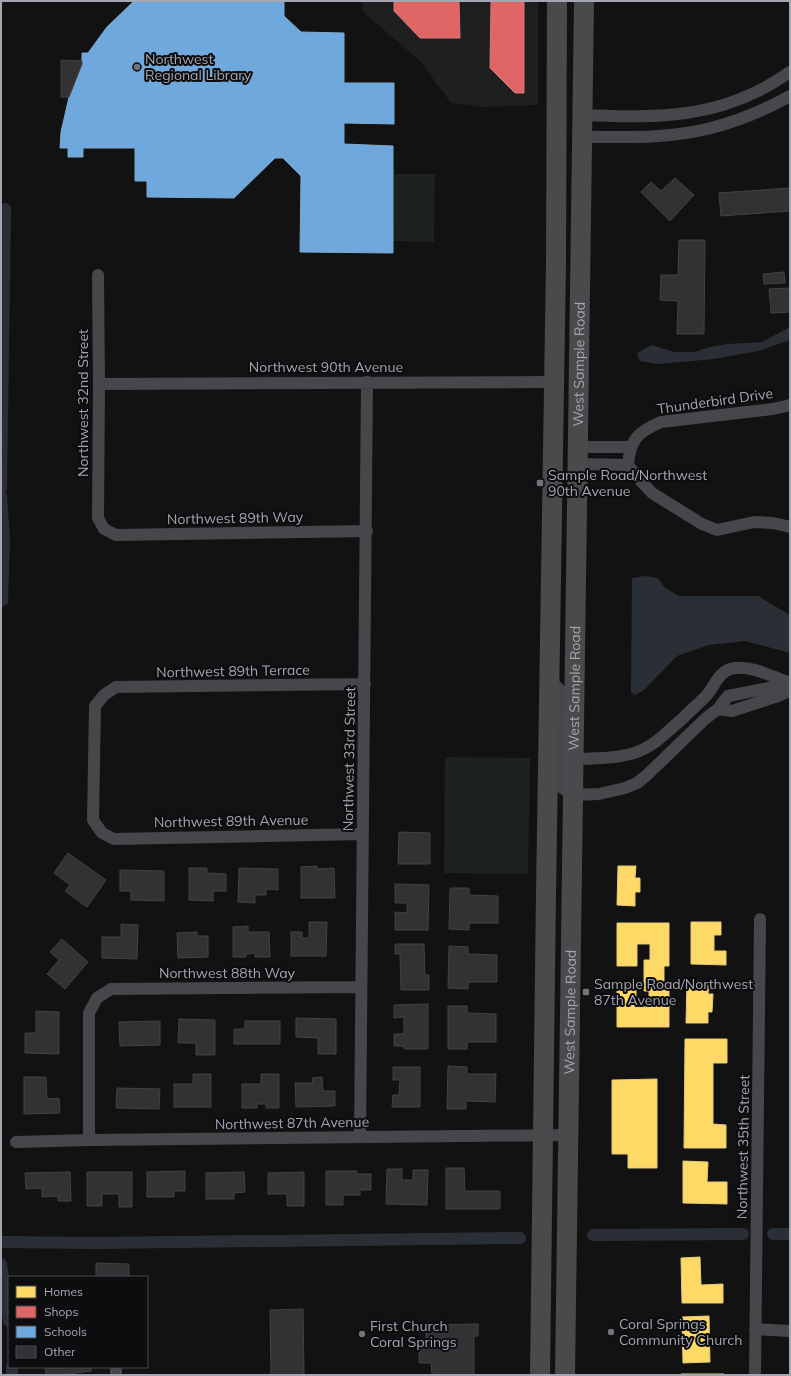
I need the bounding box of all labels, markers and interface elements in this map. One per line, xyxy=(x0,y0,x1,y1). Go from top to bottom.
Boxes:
place label: Northwest Regional Library xyxy=(145,50,252,84)
marker: Northwest Regional Library xyxy=(132,62,142,72)
street label: West Sample Road xyxy=(569,302,589,427)
street label: Northwest 32nd Street xyxy=(74,329,92,477)
street label: Northwest 90th Avenue xyxy=(249,358,403,376)
street label: Thunderbird Drive xyxy=(656,384,774,418)
place label: Sample Road/Northwest 90th Avenue xyxy=(548,466,707,500)
marker: Sample Road/Northwest 90th Avenue xyxy=(535,478,545,488)
street label: Northwest 89th Way xyxy=(167,508,304,528)
street label: West Sample Road xyxy=(565,626,584,750)
street label: Northwest 89th Terrace xyxy=(156,661,310,681)
street label: Northwest 33rd Street xyxy=(339,686,359,831)
street label: Northwest 89th Avenue xyxy=(154,811,308,831)
street label: West Sample Road xyxy=(560,950,580,1074)
street label: Northwest 88th Way xyxy=(159,964,296,982)
place label: Sample Road/Northwest 87th Avenue xyxy=(594,975,753,1009)
marker: Sample Road/Northwest 87th Avenue xyxy=(581,987,591,997)
street label: Northwest 35th Street xyxy=(733,1075,753,1219)
street label: Northwest 87th Avenue xyxy=(215,1113,369,1133)
legend xyxy=(8,1276,148,1368)
text: Homes xyxy=(44,1284,83,1299)
text: Shops xyxy=(44,1304,79,1319)
place label: Coral Springs Community Church xyxy=(619,1315,742,1349)
place label: First Church Coral Springs xyxy=(370,1317,457,1351)
text: Schools xyxy=(44,1324,87,1339)
marker: Coral Springs Community Church xyxy=(606,1327,616,1337)
marker: First Church Coral Springs xyxy=(357,1329,367,1339)
text: Other xyxy=(44,1344,76,1359)

